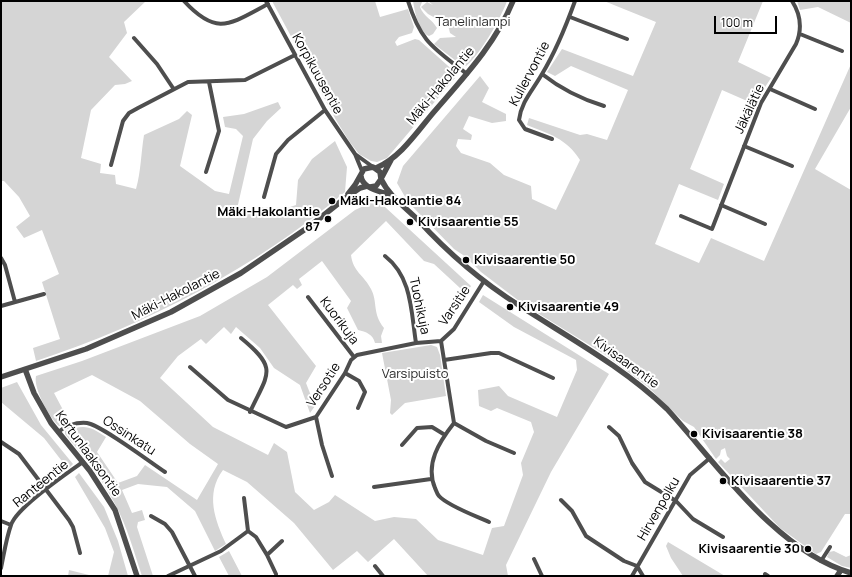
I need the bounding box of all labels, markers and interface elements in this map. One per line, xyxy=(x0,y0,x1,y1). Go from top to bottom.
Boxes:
scale bar xyxy=(716,8,779,34)
park label: Tanelinlampi xyxy=(435,14,511,30)
text: 100 m xyxy=(721,14,753,31)
street label: Korpikuusentie xyxy=(288,31,346,117)
street label: Kullervontie xyxy=(506,39,554,109)
street label: Mäki-Hakolantie xyxy=(404,44,478,128)
street label: Jäkälätie xyxy=(732,82,768,136)
place label: Mäki-Hakolantie 84 xyxy=(340,193,461,209)
marker: Mäki-Hakolantie 84 xyxy=(327,196,337,206)
place label: Mäki-Hakolantie 87 xyxy=(217,204,320,235)
marker: Mäki-Hakolantie 87 xyxy=(323,214,333,224)
place label: Kivisaarentie 55 xyxy=(418,214,519,230)
marker: Kivisaarentie 55 xyxy=(405,217,415,227)
place label: Kivisaarentie 50 xyxy=(474,252,576,268)
marker: Kivisaarentie 50 xyxy=(461,255,471,265)
street label: Mäki-Hakolantie xyxy=(129,266,223,324)
street label: Tuohikuja xyxy=(405,276,433,336)
street label: Varsitie xyxy=(436,283,474,329)
street label: Kuorikuja xyxy=(316,294,362,348)
place label: Kivisaarentie 49 xyxy=(518,299,619,315)
marker: Kivisaarentie 49 xyxy=(505,302,515,312)
street label: Kivisaarentie xyxy=(590,334,662,392)
street label: Versotie xyxy=(304,360,344,410)
park label: Varsipuisto xyxy=(382,366,448,382)
street label: Kertunlaaksontie xyxy=(52,408,124,500)
street label: Ossinkatu xyxy=(99,413,159,459)
place label: Kivisaarentie 38 xyxy=(702,426,803,442)
marker: Kivisaarentie 38 xyxy=(689,429,699,439)
street label: Ranteentie xyxy=(10,457,72,511)
place label: Kivisaarentie 37 xyxy=(731,473,831,489)
street label: Hirvenpolku xyxy=(635,474,683,544)
marker: Kivisaarentie 37 xyxy=(718,476,728,486)
place label: Kivisaarentie 30 xyxy=(698,541,800,557)
marker: Kivisaarentie 30 xyxy=(803,544,813,554)

